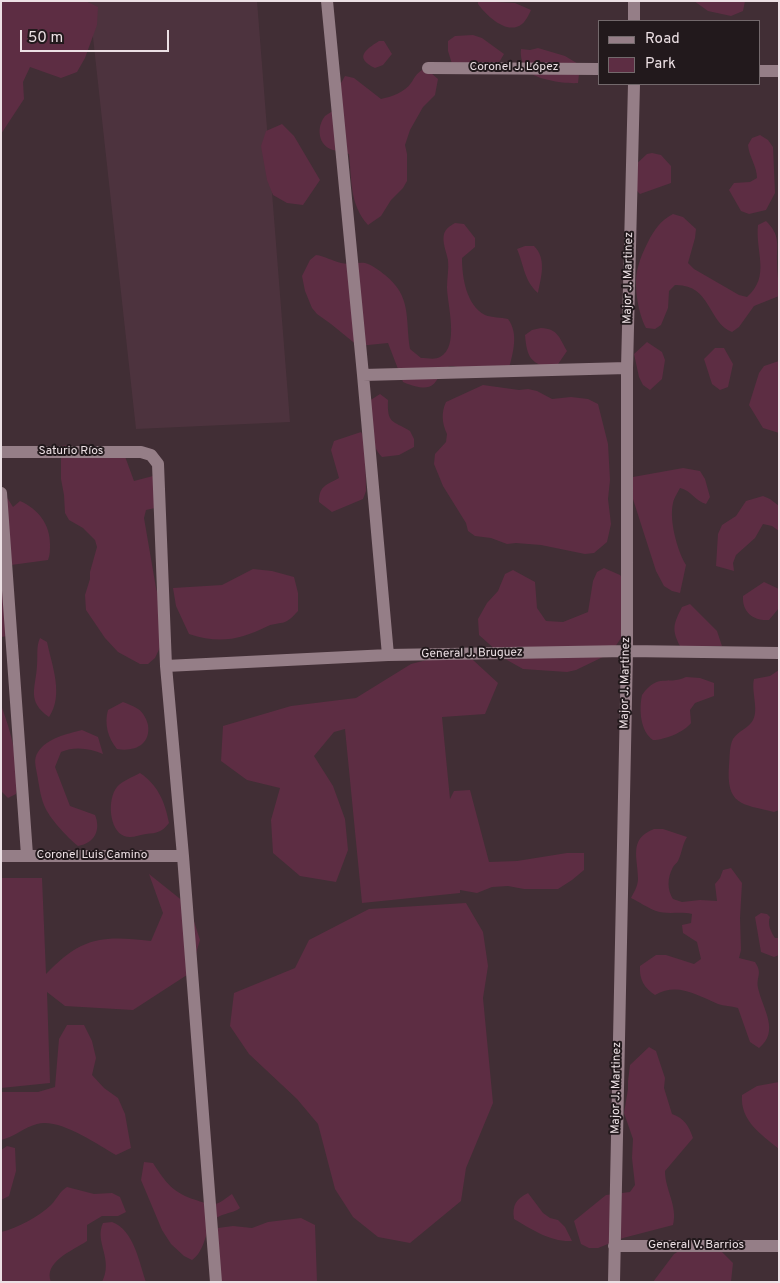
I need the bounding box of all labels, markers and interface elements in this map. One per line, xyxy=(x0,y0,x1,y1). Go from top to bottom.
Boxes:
scale bar xyxy=(22,20,171,52)
legend xyxy=(598,20,760,85)
text: 50 m xyxy=(28,29,63,48)
text: Road xyxy=(645,30,680,49)
text: Park xyxy=(645,55,676,74)
street label: Coronel J. López xyxy=(469,61,559,75)
street label: Major J. Martinez xyxy=(621,232,637,324)
street label: Saturio Ríos xyxy=(39,445,103,459)
street label: Major J. Martinez xyxy=(618,637,634,729)
street label: General J. Bruguez xyxy=(421,646,523,662)
street label: Coronel Luis Camino xyxy=(37,849,147,863)
street label: Major J. Martinez xyxy=(609,1042,625,1134)
street label: General V. Barrios xyxy=(648,1239,744,1253)

